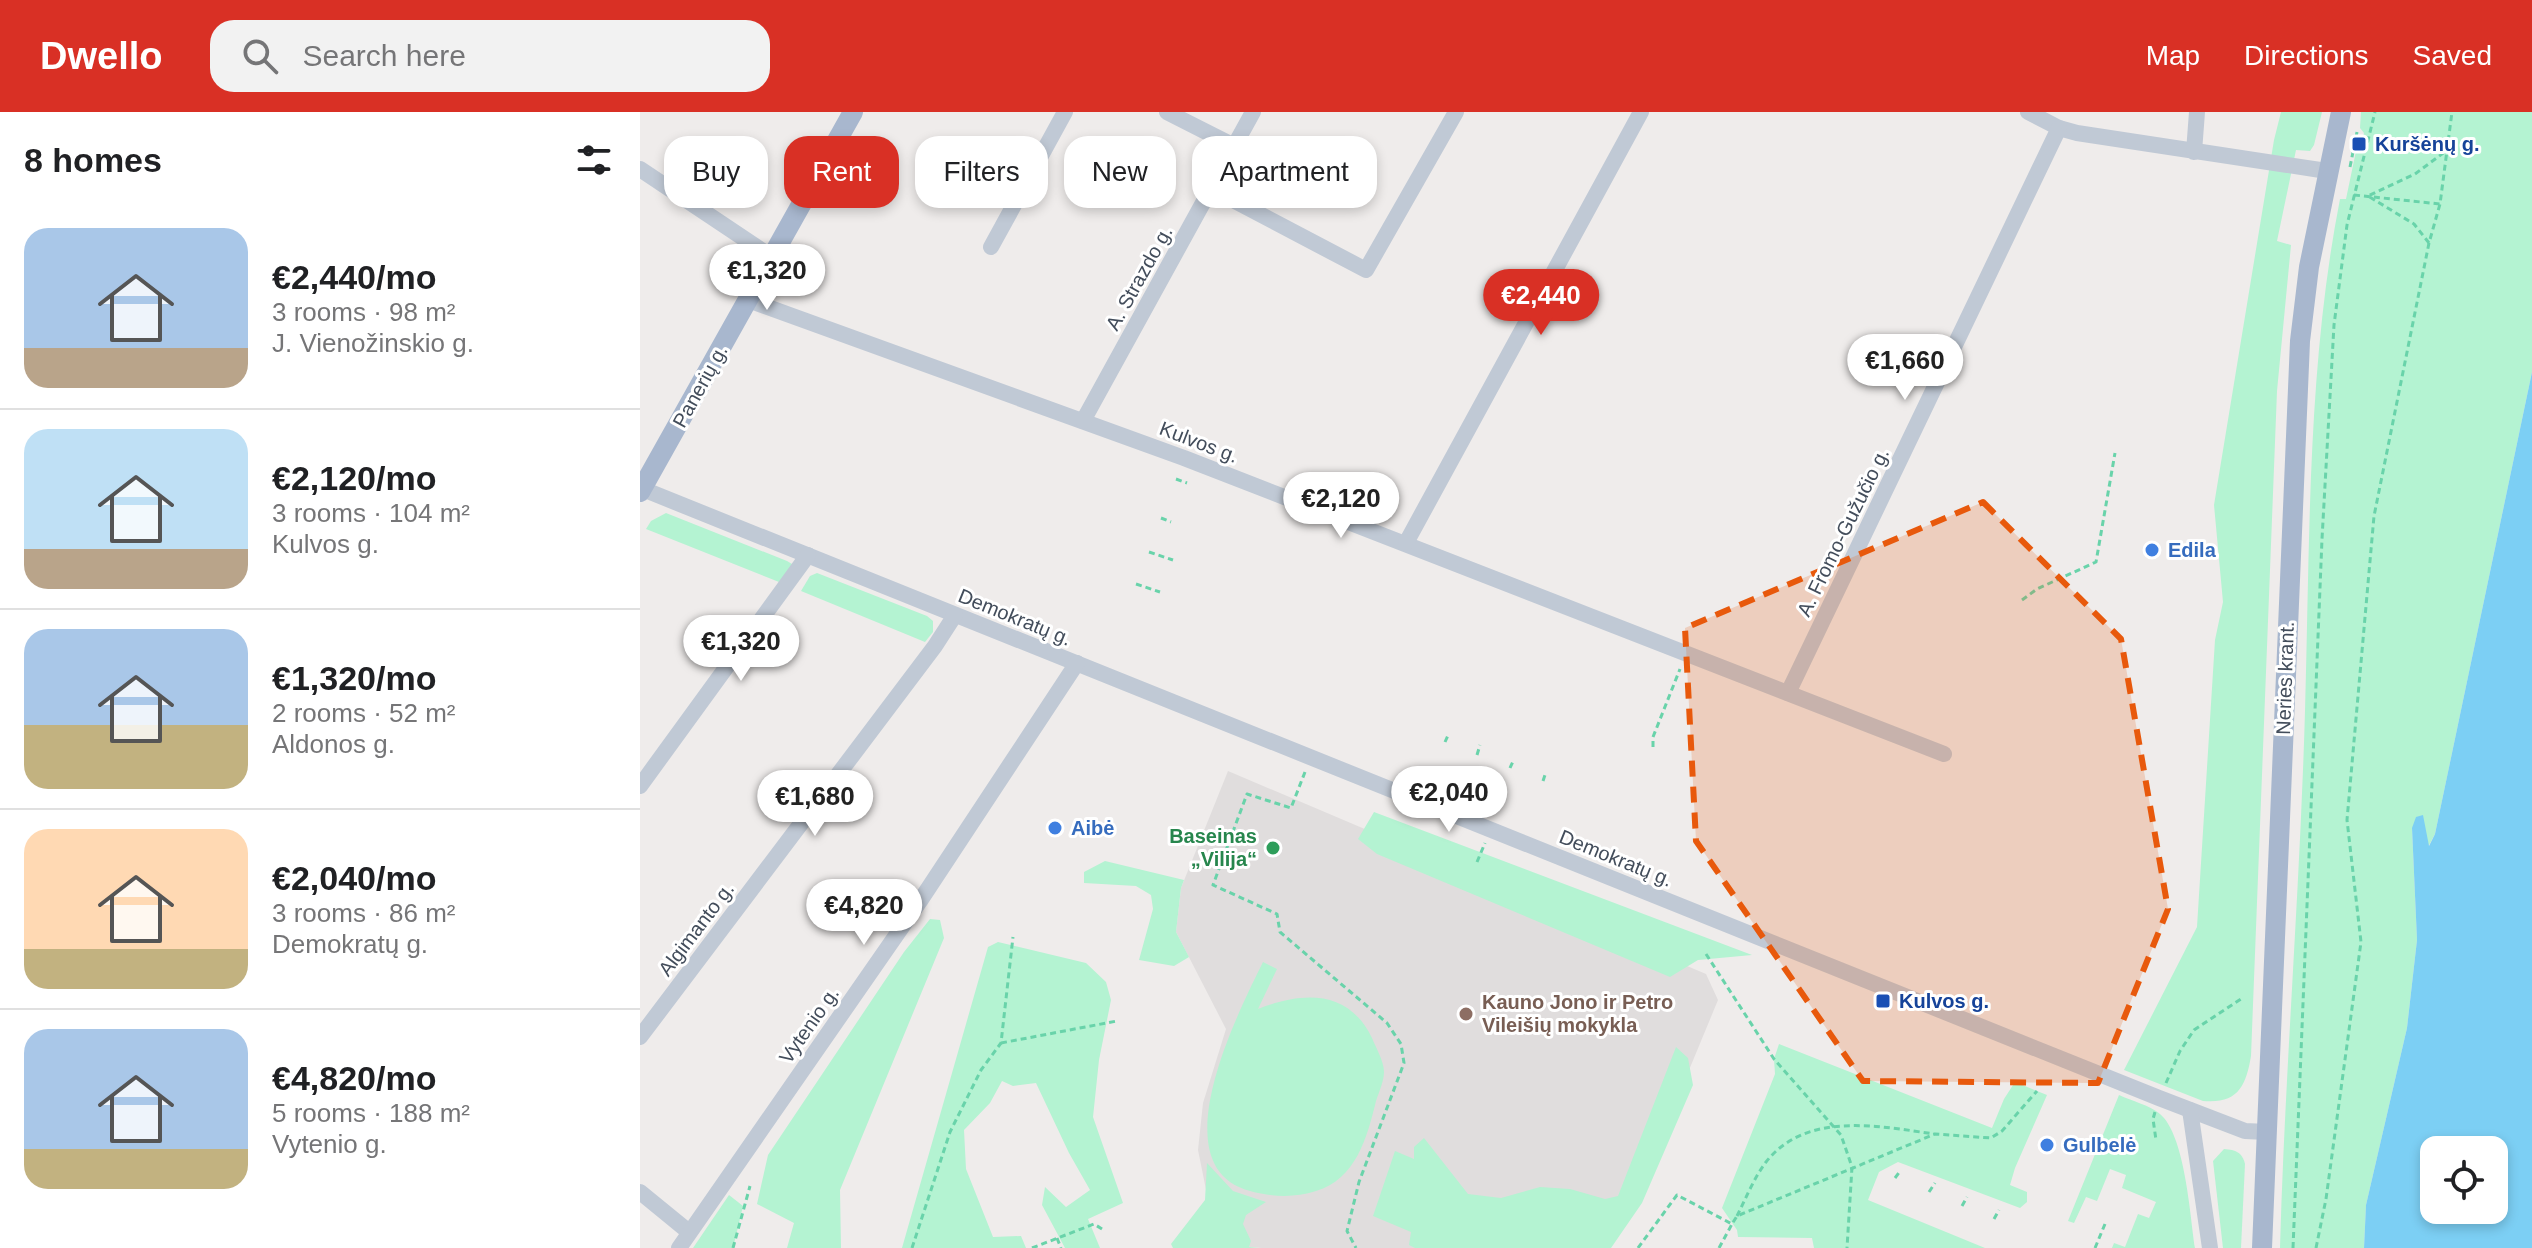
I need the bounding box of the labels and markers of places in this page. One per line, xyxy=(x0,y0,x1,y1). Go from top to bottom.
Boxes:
place label: Kuršėnų g. xyxy=(2375,133,2479,155)
marker: Kuršėnų g. xyxy=(2350,135,2368,153)
pin: €1,320 xyxy=(702,244,832,312)
pin: €2,440 xyxy=(1476,269,1606,337)
pin: €1,660 xyxy=(1840,334,1970,402)
pin: €2,120 xyxy=(1276,472,1406,540)
place label: Edila xyxy=(2168,539,2217,561)
marker: Edila xyxy=(2143,541,2161,559)
pin: €1,320 xyxy=(676,615,806,683)
pin: €2,040 xyxy=(1384,766,1514,834)
pin: €1,680 xyxy=(750,770,880,838)
place label: Aibė xyxy=(1071,817,1114,839)
marker: Aibė xyxy=(1046,819,1064,837)
place label: Baseinas „Vilija“ xyxy=(1169,825,1257,870)
marker: Baseinas „Vilija“ xyxy=(1264,839,1282,857)
pin: €4,820 xyxy=(799,879,929,947)
place label: Kulvos g. xyxy=(1899,990,1989,1012)
place label: Kauno Jono ir Petro Vileišių mokykla xyxy=(1482,991,1673,1036)
marker: Kulvos g. xyxy=(1874,992,1892,1010)
marker: Kauno Jono ir Petro Vileišių mokykla xyxy=(1457,1005,1475,1023)
place label: Gulbelė xyxy=(2063,1134,2136,1156)
marker: Gulbelė xyxy=(2038,1136,2056,1154)

